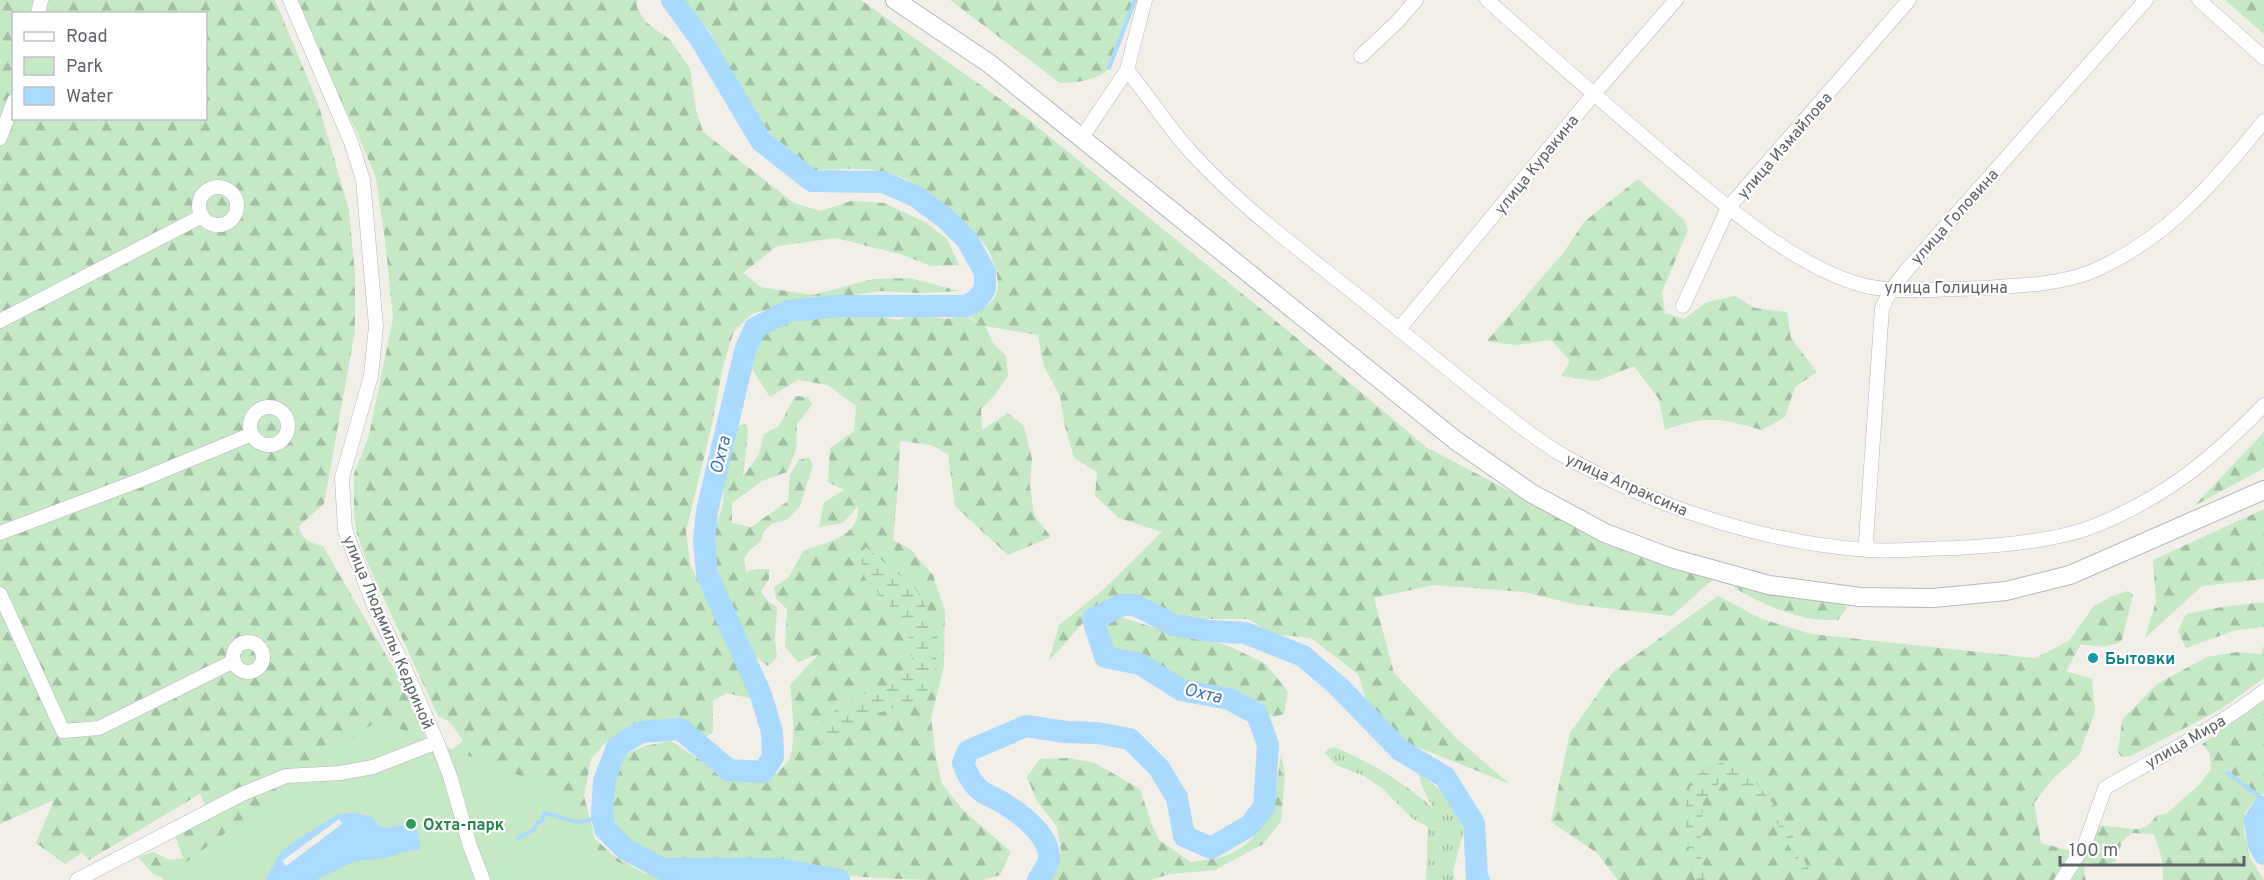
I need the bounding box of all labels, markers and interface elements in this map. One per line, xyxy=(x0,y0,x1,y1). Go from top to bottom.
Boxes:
legend xyxy=(12,12,207,120)
text: Road xyxy=(66,26,108,49)
text: Park xyxy=(66,56,103,79)
text: Water xyxy=(66,86,113,109)
street label: улица Измайлова xyxy=(1734,89,1837,204)
street label: улица Куракина xyxy=(1491,111,1584,219)
street label: улица Головина xyxy=(1907,165,2004,269)
street label: улица Голицина xyxy=(1884,279,2008,299)
water label: Охта xyxy=(706,433,737,477)
street label: улица Апраксина xyxy=(1562,450,1690,522)
street label: улица Людмилы Кедриной xyxy=(337,533,437,733)
place label: Бытовки xyxy=(2105,650,2175,670)
marker: Бытовки xyxy=(2086,651,2100,665)
water label: Охта xyxy=(1181,679,1225,710)
street label: улица Мира xyxy=(2142,712,2230,774)
place label: Охта-парк xyxy=(423,816,504,836)
marker: Охта-парк xyxy=(404,817,418,831)
scale bar xyxy=(2060,829,2244,867)
text: 100 m xyxy=(2069,840,2118,863)

